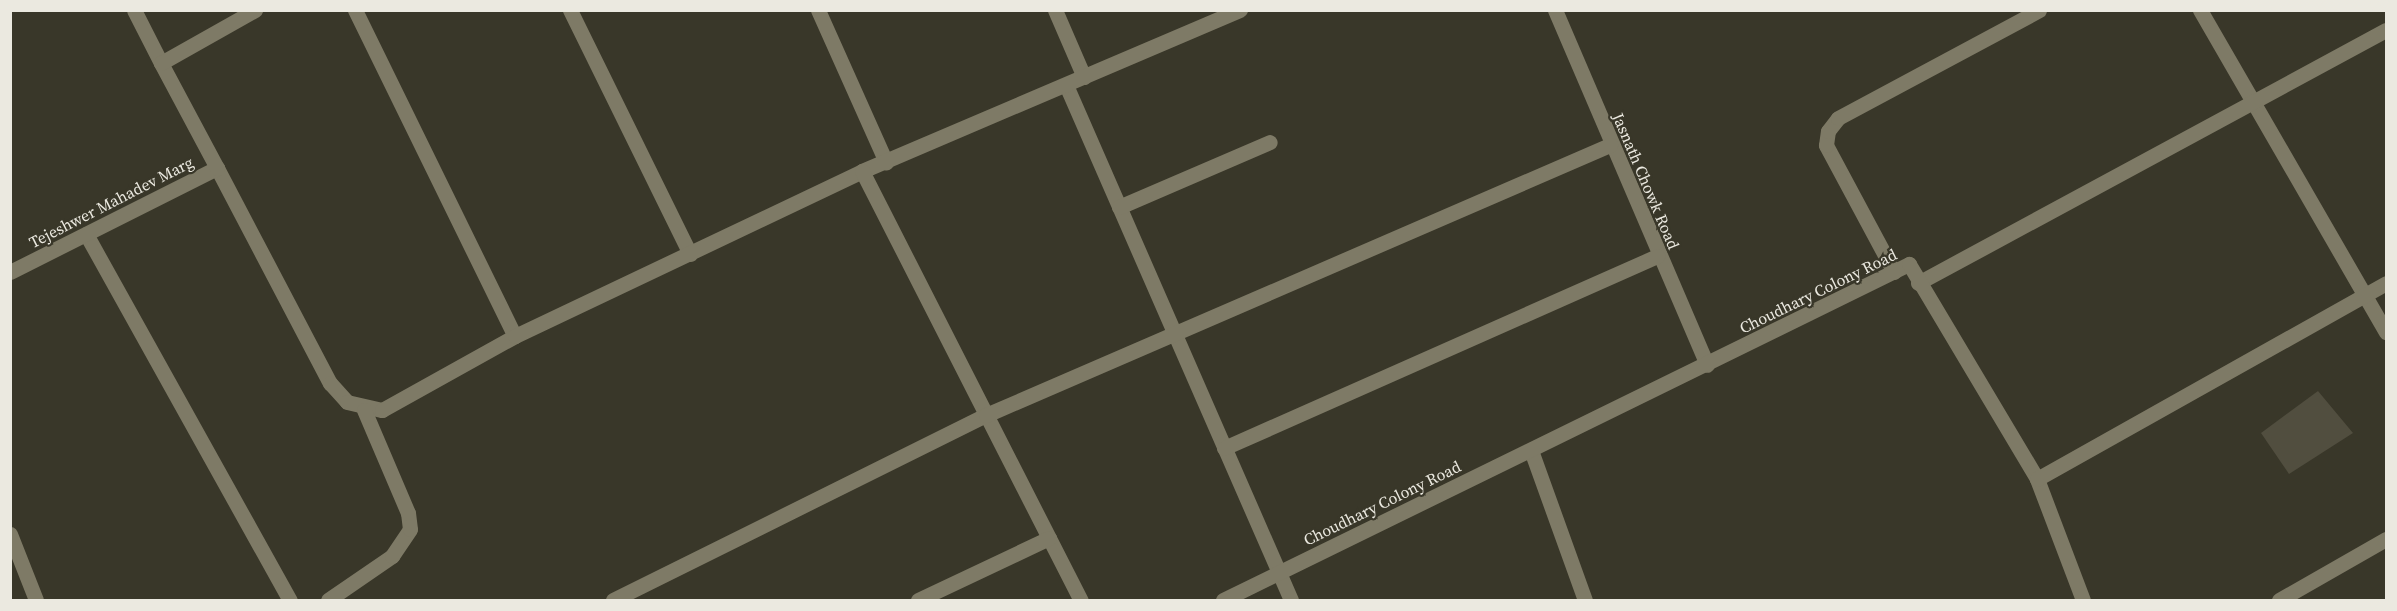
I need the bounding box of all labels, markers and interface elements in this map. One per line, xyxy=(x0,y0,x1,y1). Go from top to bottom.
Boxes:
street label: Jasnath Chowk Road xyxy=(1609,110,1683,252)
street label: Tejeshwer Mahadev Marg xyxy=(26,152,196,252)
street label: Choudhary Colony Road xyxy=(1736,245,1900,337)
street label: Choudhary Colony Road xyxy=(1300,457,1464,549)

